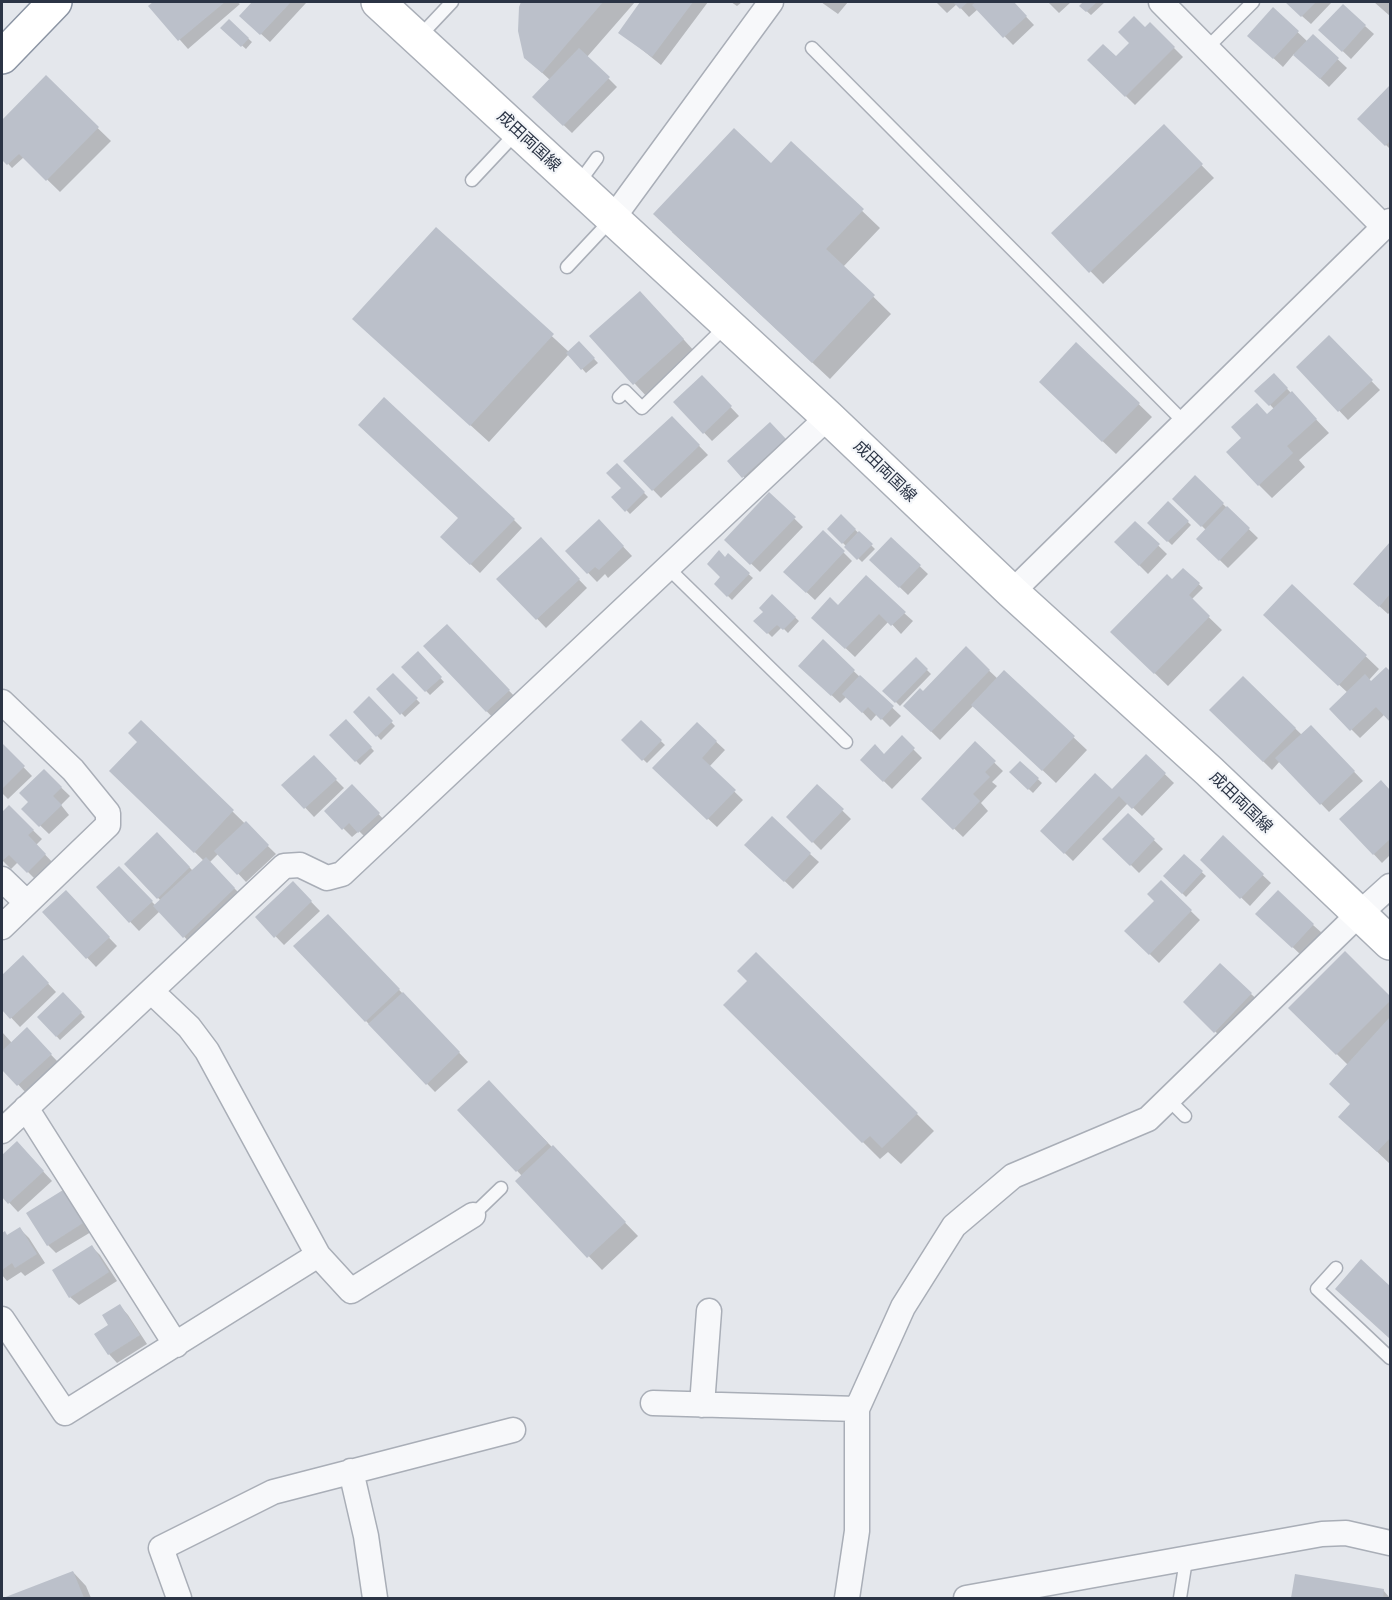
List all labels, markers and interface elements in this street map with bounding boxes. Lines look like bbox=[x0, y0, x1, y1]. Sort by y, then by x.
street label: 成田両国線 bbox=[493, 107, 565, 175]
street label: 成田両国線 bbox=[850, 436, 920, 506]
street label: 成田両国線 bbox=[1206, 767, 1276, 837]

